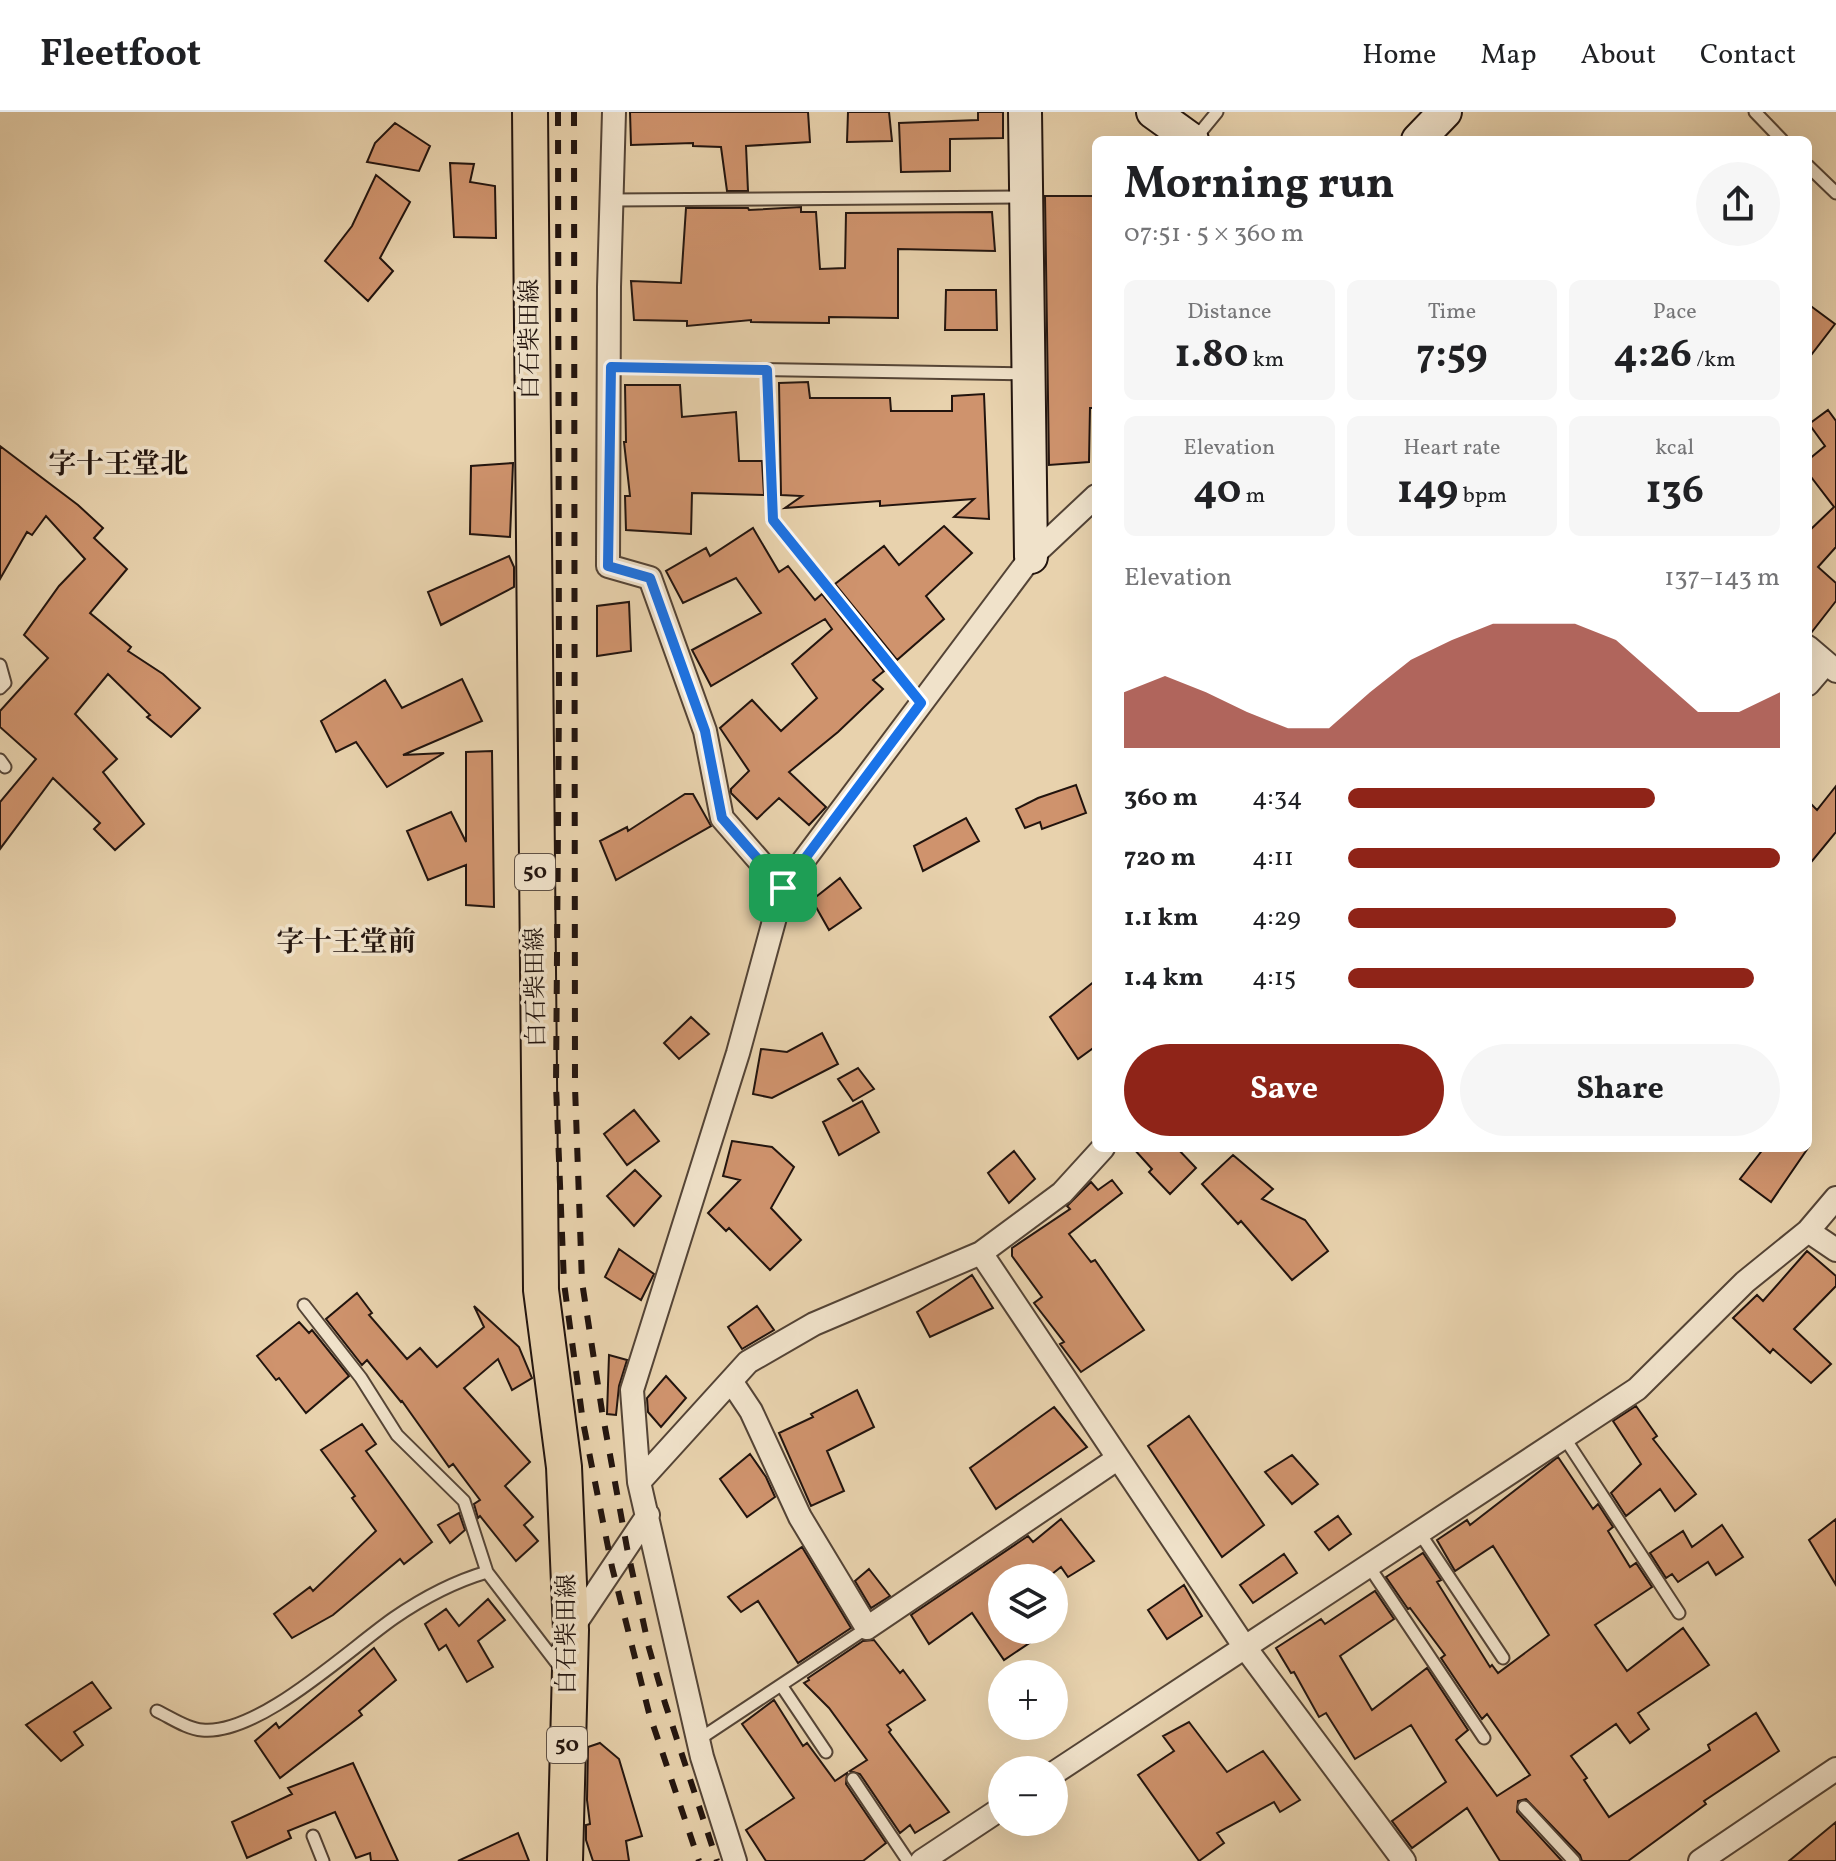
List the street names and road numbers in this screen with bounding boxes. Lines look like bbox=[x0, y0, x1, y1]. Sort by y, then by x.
street label: 白石柴田線 bbox=[514, 279, 548, 399]
road number: 50 bbox=[515, 854, 555, 890]
street label: 白石柴田線 bbox=[519, 927, 555, 1047]
street label: 白石柴田線 bbox=[551, 1574, 585, 1694]
road number: 50 bbox=[547, 1727, 587, 1763]

